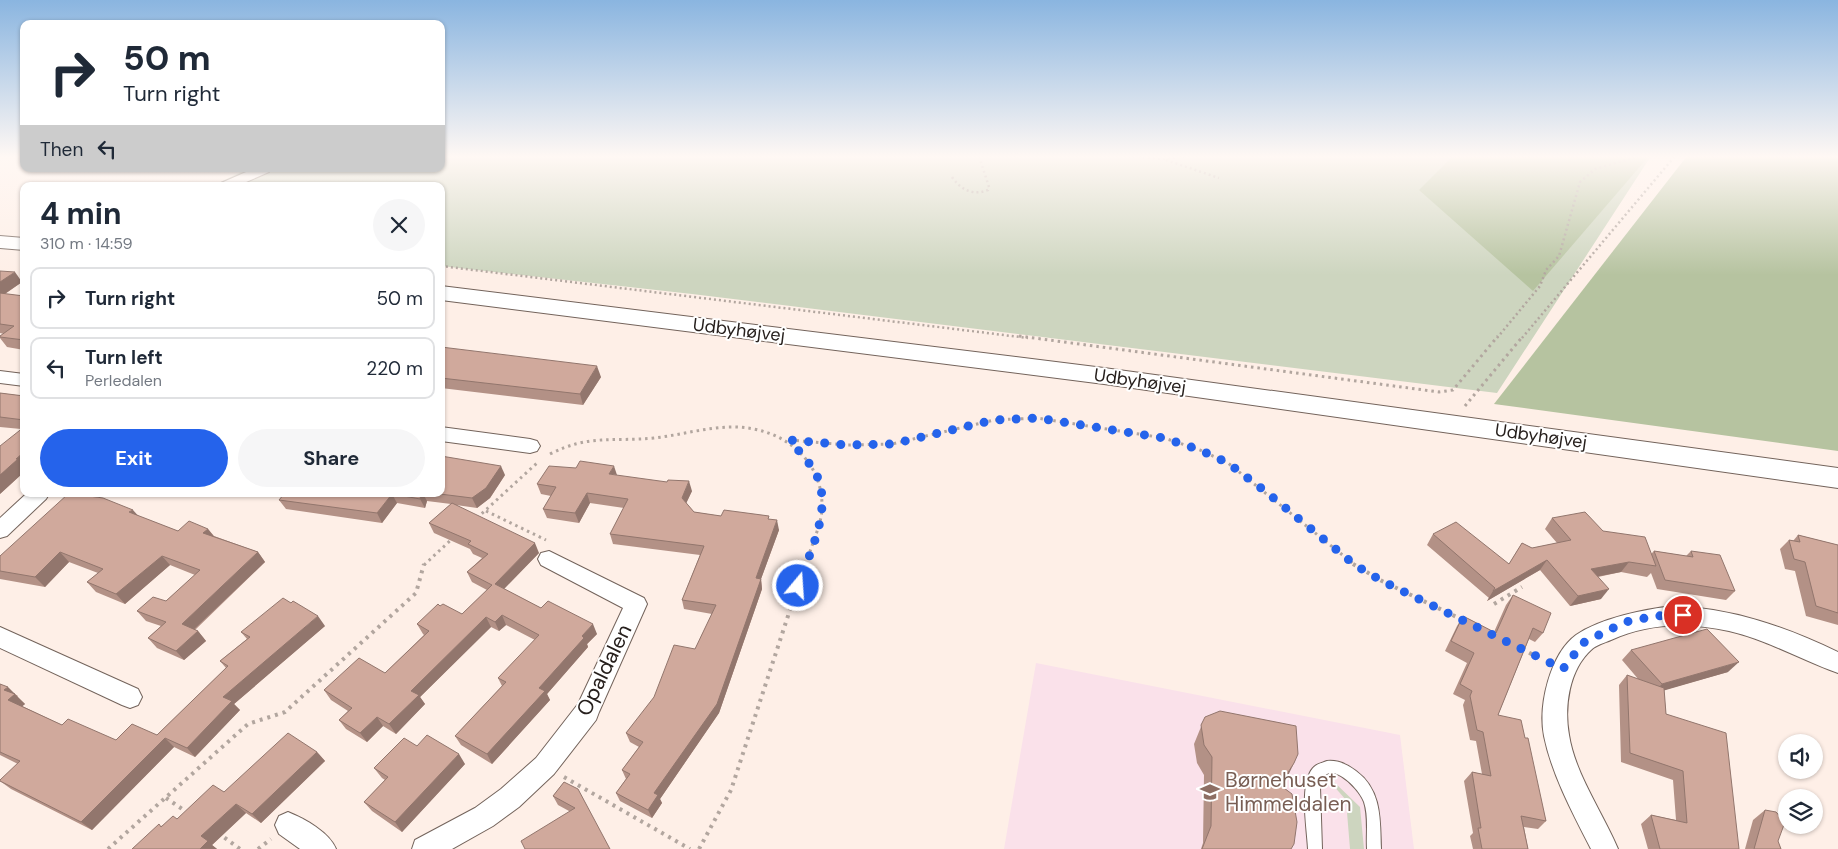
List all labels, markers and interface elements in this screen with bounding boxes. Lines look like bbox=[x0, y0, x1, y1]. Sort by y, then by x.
text: 50 m bbox=[123, 35, 211, 81]
icon: right bbox=[40, 40, 105, 105]
text: Turn right bbox=[123, 79, 220, 108]
icon: left bbox=[93, 135, 121, 163]
text: Then bbox=[40, 137, 83, 162]
text: 4 min bbox=[40, 194, 122, 233]
button: close bbox=[373, 199, 425, 251]
text: 310 m · 14:59 bbox=[40, 233, 133, 254]
icon: right bbox=[42, 284, 70, 312]
text: Turn right bbox=[85, 286, 175, 311]
text: 50 m bbox=[376, 286, 423, 311]
street label: Udbyhøjvej bbox=[692, 312, 786, 348]
text: Turn left bbox=[85, 345, 163, 370]
icon: left bbox=[42, 354, 70, 382]
text: 220 m bbox=[366, 356, 423, 381]
street label: Udbyhøjvej bbox=[1092, 363, 1188, 399]
text: Perledalen bbox=[85, 370, 162, 391]
street label: Udbyhøjvej bbox=[1493, 418, 1589, 454]
button: Exit bbox=[40, 429, 228, 487]
button: Share bbox=[238, 429, 425, 487]
position arrow bbox=[771, 559, 823, 611]
pin bbox=[1662, 594, 1704, 636]
icon: arrive bbox=[1669, 601, 1697, 629]
street label: Opaldalen bbox=[570, 619, 638, 721]
map controls bbox=[1778, 734, 1823, 834]
button: sound bbox=[1778, 734, 1823, 779]
place label: Børnehuset Himmeldalen bbox=[1225, 766, 1352, 818]
school or university icon: Børnehuset Himmeldalen bbox=[1199, 781, 1221, 803]
button: layers bbox=[1778, 789, 1823, 834]

